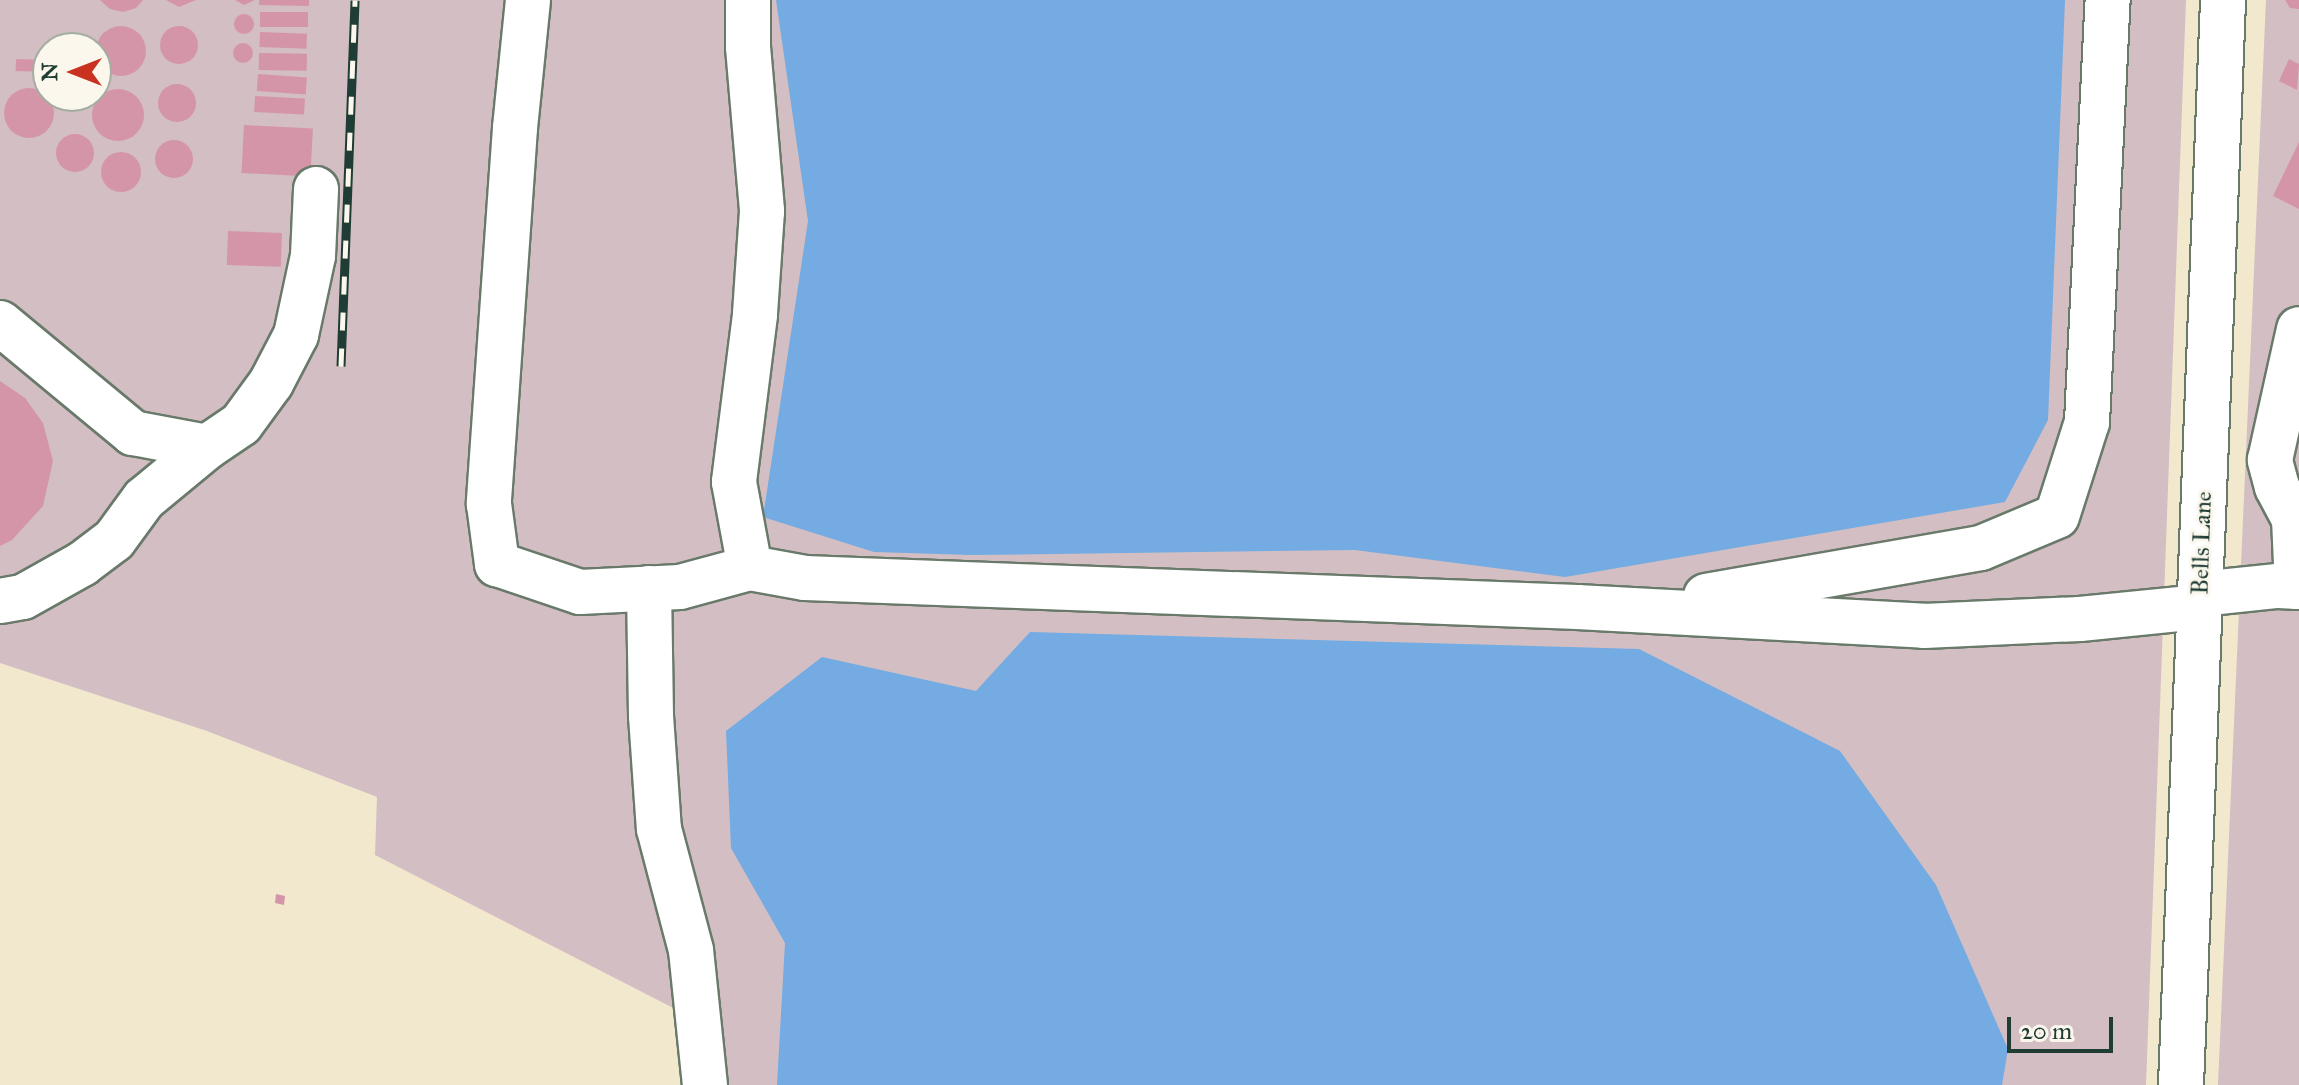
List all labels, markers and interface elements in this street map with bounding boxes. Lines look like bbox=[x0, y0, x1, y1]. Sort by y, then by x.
north arrow bbox=[32, 32, 112, 112]
text: N bbox=[36, 63, 63, 81]
street label: Bells Lane bbox=[2186, 491, 2218, 595]
scale bar bbox=[2011, 1001, 2117, 1051]
text: 20 m bbox=[2021, 1016, 2072, 1046]

